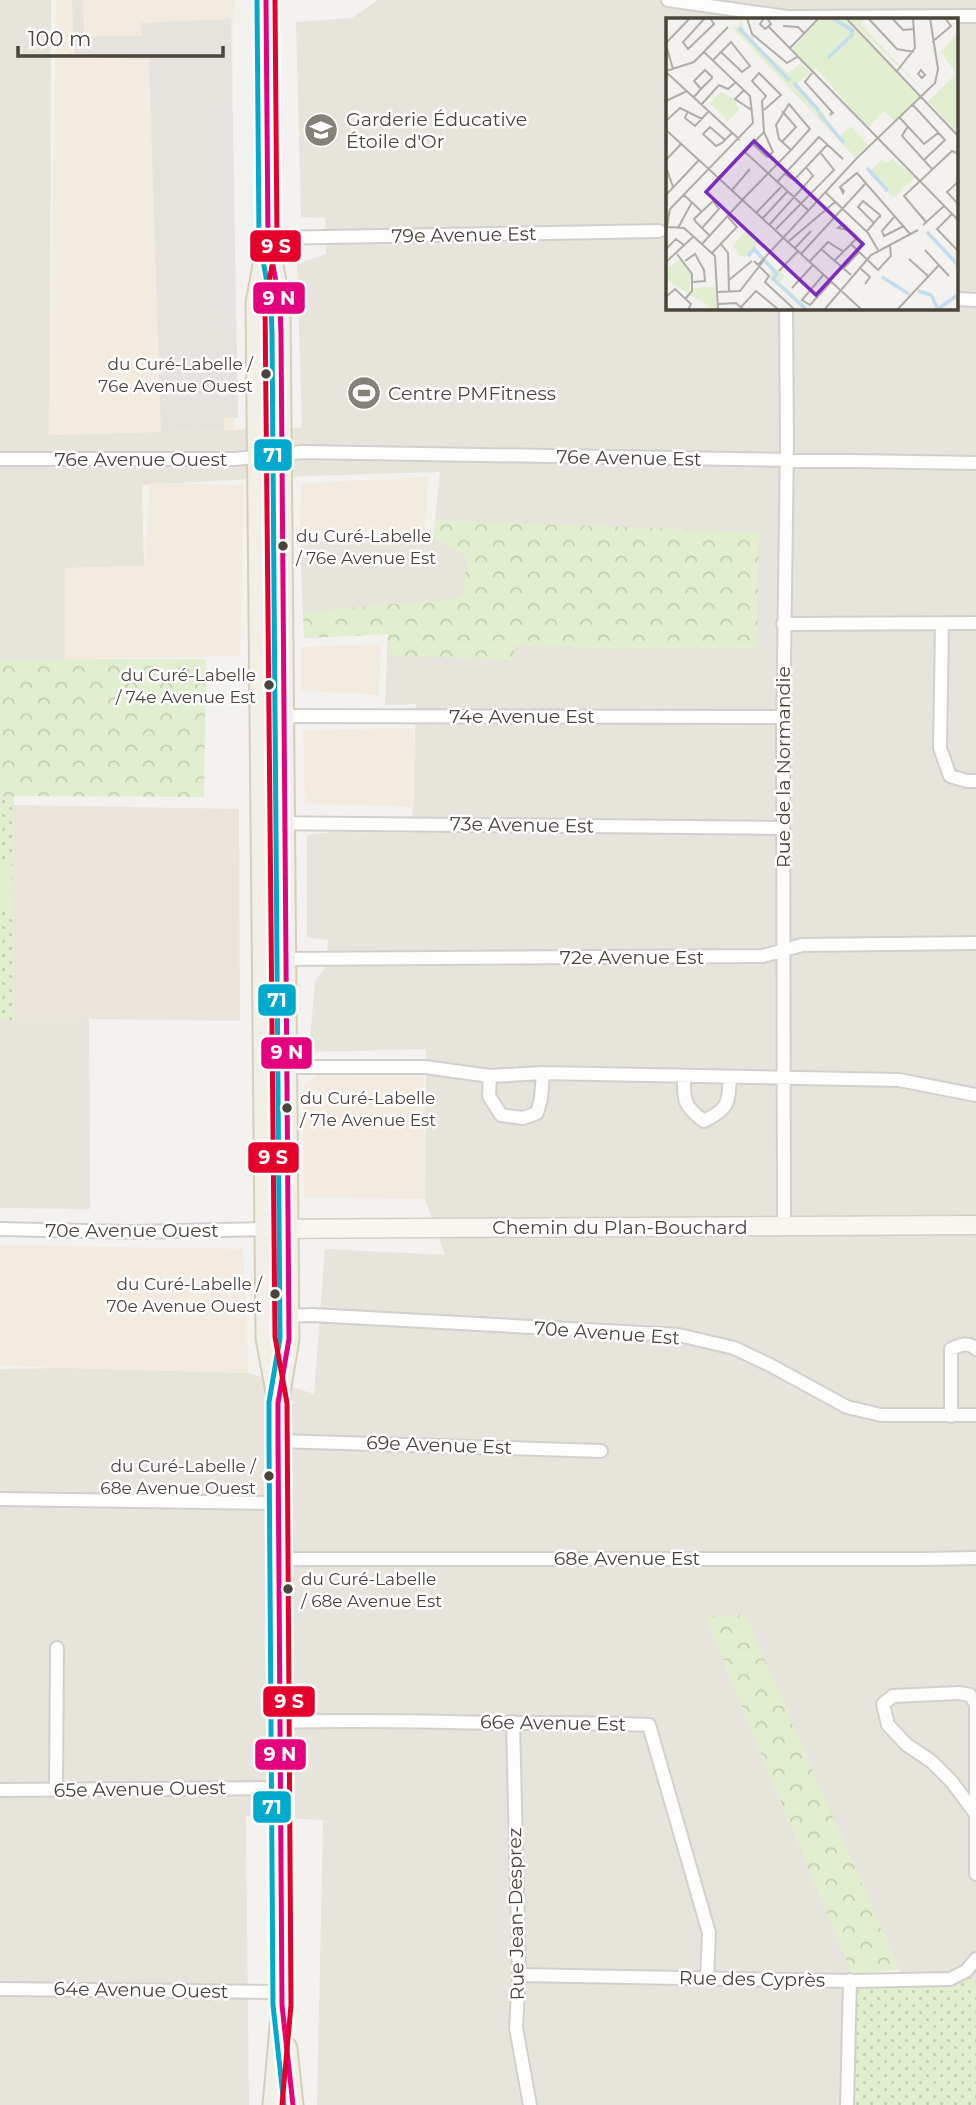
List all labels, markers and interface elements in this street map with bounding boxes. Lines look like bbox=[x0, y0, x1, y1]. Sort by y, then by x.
scale bar bbox=[18, 14, 222, 58]
inset map bbox=[666, 18, 958, 310]
text: 100 m bbox=[28, 26, 91, 51]
place label: Garderie Éducative Étoile d'Or bbox=[346, 108, 527, 153]
school or university icon: Garderie Éducative Étoile d'Or bbox=[302, 111, 340, 149]
street label: 79e Avenue Est bbox=[391, 222, 537, 248]
line badge: 9 S bbox=[249, 229, 302, 263]
text: 9 S bbox=[261, 235, 291, 258]
line badge: 9 N bbox=[252, 281, 306, 315]
text: 9 N bbox=[263, 287, 295, 310]
place label: du Curé-Labelle / 76e Avenue Ouest bbox=[98, 354, 254, 396]
marker: du Curé-Labelle / 76e Avenue Ouest bbox=[259, 367, 273, 381]
sports icon: Centre PMFitness bbox=[345, 374, 383, 412]
place label: Centre PMFitness bbox=[388, 382, 556, 405]
line badge: 71 bbox=[253, 438, 293, 472]
text: 71 bbox=[263, 444, 283, 467]
street label: 76e Avenue Est bbox=[556, 445, 702, 471]
street label: 76e Avenue Ouest bbox=[55, 448, 228, 471]
place label: du Curé-Labelle / 76e Avenue Est bbox=[295, 526, 436, 568]
marker: du Curé-Labelle / 76e Avenue Est bbox=[276, 539, 290, 553]
place label: du Curé-Labelle / 74e Avenue Est bbox=[115, 665, 256, 707]
street label: Rue de la Normandie bbox=[772, 666, 795, 868]
marker: du Curé-Labelle / 74e Avenue Est bbox=[262, 678, 276, 692]
street label: 74e Avenue Est bbox=[449, 705, 595, 728]
street label: 73e Avenue Est bbox=[450, 812, 595, 838]
street label: 72e Avenue Est bbox=[560, 946, 705, 969]
line badge: 71 bbox=[257, 983, 297, 1017]
text: 71 bbox=[267, 989, 287, 1012]
line badge: 9 N bbox=[260, 1036, 313, 1070]
text: 9 N bbox=[271, 1041, 303, 1064]
place label: du Curé-Labelle / 71e Avenue Est bbox=[299, 1088, 436, 1130]
marker: du Curé-Labelle / 71e Avenue Est bbox=[280, 1101, 294, 1115]
line badge: 9 S bbox=[247, 1141, 300, 1174]
text: 9 S bbox=[258, 1146, 288, 1169]
street label: Chemin du Plan-Bouchard bbox=[492, 1216, 748, 1239]
street label: 70e Avenue Ouest bbox=[45, 1219, 219, 1242]
place label: du Curé-Labelle / 70e Avenue Ouest bbox=[107, 1274, 263, 1316]
marker: du Curé-Labelle / 70e Avenue Ouest bbox=[268, 1287, 282, 1301]
street label: 70e Avenue Est bbox=[533, 1316, 681, 1350]
street label: 69e Avenue Est bbox=[366, 1431, 513, 1459]
place label: du Curé-Labelle / 68e Avenue Ouest bbox=[100, 1456, 257, 1498]
marker: du Curé-Labelle / 68e Avenue Ouest bbox=[262, 1469, 276, 1483]
street label: 68e Avenue Est bbox=[554, 1547, 700, 1570]
place label: du Curé-Labelle / 68e Avenue Est bbox=[300, 1569, 442, 1611]
marker: du Curé-Labelle / 68e Avenue Est bbox=[281, 1582, 295, 1596]
line badge: 9 S bbox=[262, 1685, 316, 1718]
text: 9 S bbox=[274, 1690, 304, 1713]
street label: 66e Avenue Est bbox=[480, 1710, 626, 1736]
line badge: 9 N bbox=[254, 1738, 307, 1771]
text: 9 N bbox=[264, 1743, 296, 1766]
street label: 65e Avenue Ouest bbox=[53, 1776, 227, 1802]
line badge: 71 bbox=[252, 1790, 292, 1824]
text: 71 bbox=[262, 1796, 282, 1819]
street label: Rue Jean-Desprez bbox=[503, 1827, 529, 2001]
street label: Rue des Cyprès bbox=[679, 1966, 825, 1992]
street label: 64e Avenue Ouest bbox=[53, 1977, 229, 2003]

